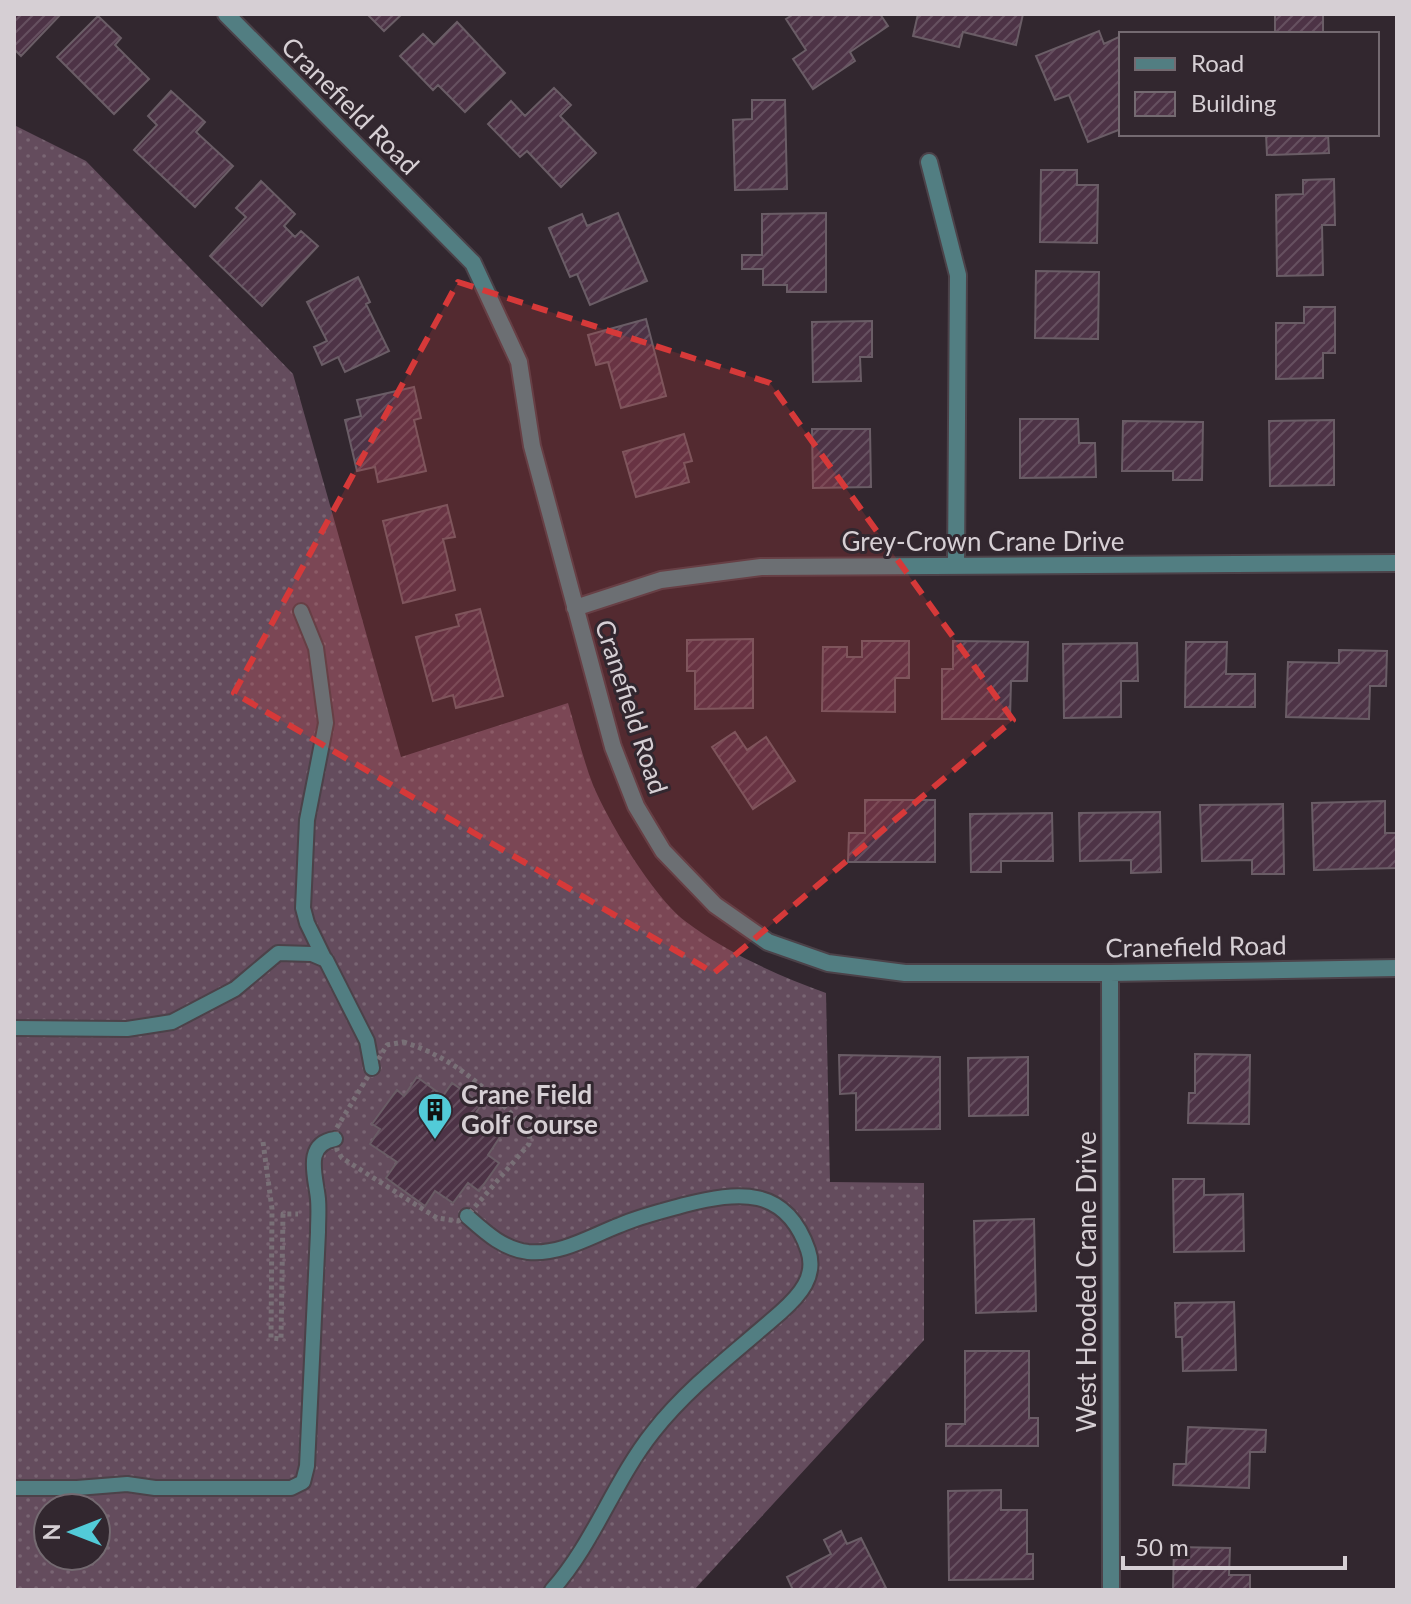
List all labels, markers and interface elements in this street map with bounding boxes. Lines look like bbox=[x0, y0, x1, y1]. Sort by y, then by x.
street label: Cranefield Road bbox=[275, 30, 426, 181]
legend bbox=[1119, 32, 1379, 136]
text: Road bbox=[1191, 48, 1244, 77]
text: Building bbox=[1191, 88, 1276, 117]
street label: Grey-Crown Crane Drive bbox=[842, 525, 1124, 557]
street label: Cranefield Road bbox=[589, 616, 675, 798]
street label: Cranefield Road bbox=[1105, 928, 1287, 964]
place label: Crane Field Golf Course bbox=[461, 1078, 598, 1140]
building icon: Crane Field Golf Course bbox=[416, 1091, 454, 1141]
street label: West Hooded Crane Drive bbox=[1070, 1131, 1102, 1433]
north arrow bbox=[32, 1492, 112, 1572]
scale bar bbox=[1123, 1520, 1345, 1570]
text: N bbox=[38, 1524, 65, 1540]
text: 50 m bbox=[1135, 1532, 1189, 1561]

